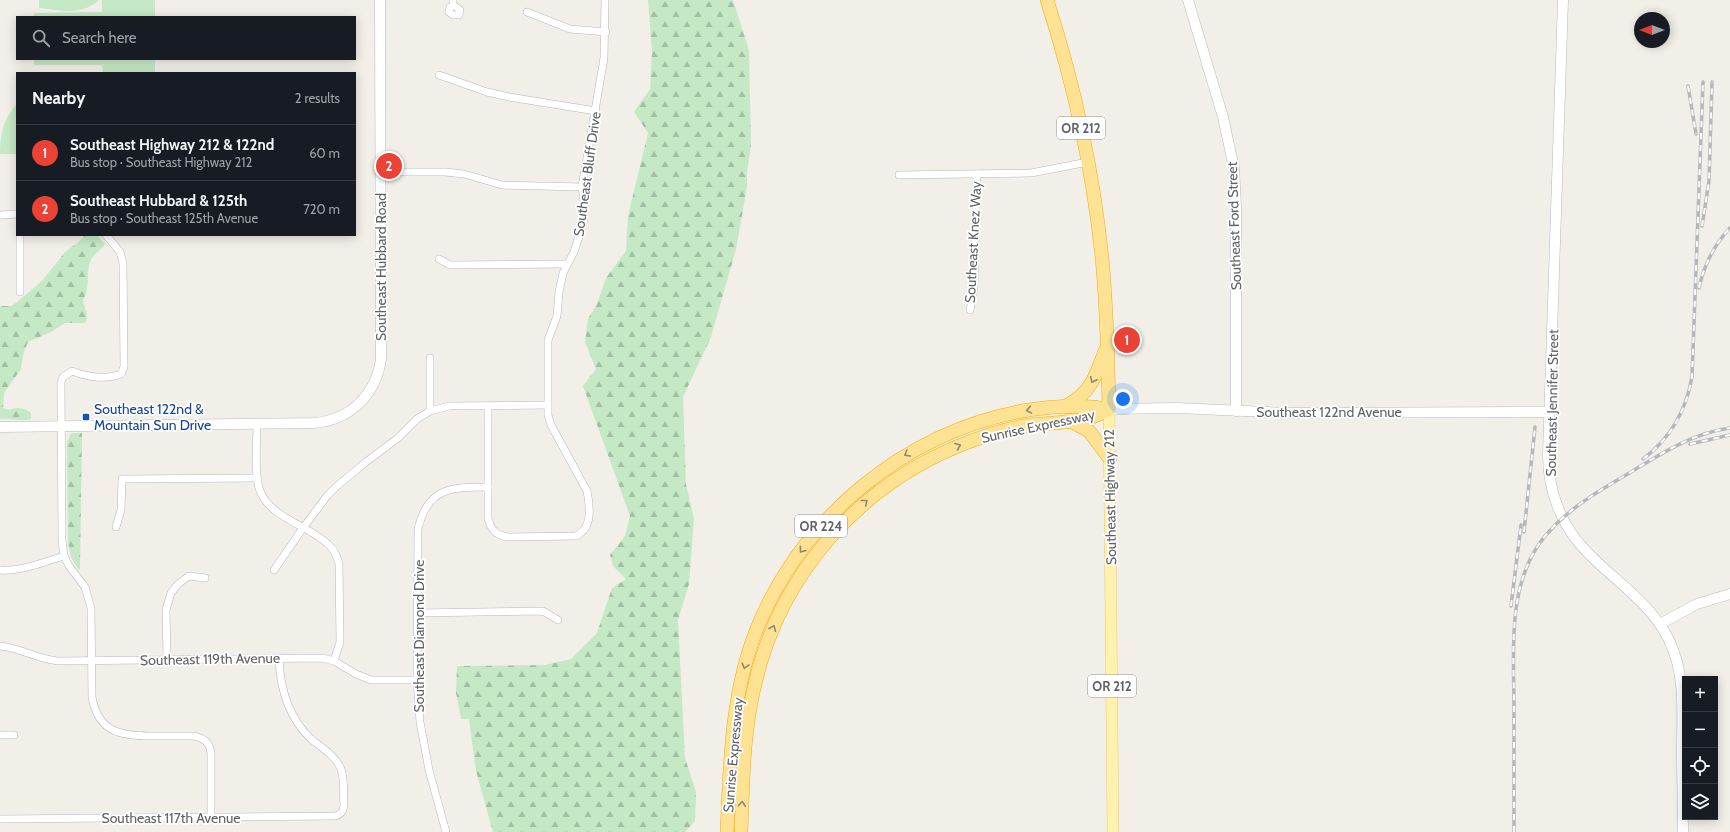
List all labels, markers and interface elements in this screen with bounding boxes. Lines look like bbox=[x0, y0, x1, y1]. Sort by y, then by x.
north arrow bbox=[1634, 12, 1670, 48]
search box bbox=[16, 16, 356, 60]
icon: search bbox=[30, 27, 52, 49]
text: Search here bbox=[62, 29, 137, 47]
text: Nearby bbox=[32, 88, 85, 108]
text: 2 results bbox=[295, 90, 340, 106]
street label: Southeast Bluff Drive bbox=[569, 110, 605, 238]
road number: OR 212 bbox=[1057, 117, 1105, 139]
text: Southeast Highway 212 & 122nd bbox=[70, 136, 274, 154]
text: 1 bbox=[43, 145, 47, 161]
text: 60 m bbox=[309, 145, 340, 161]
pin: 2 bbox=[376, 151, 402, 181]
text: Bus stop · Southeast Highway 212 bbox=[70, 154, 252, 170]
street label: Southeast Ford Street bbox=[1223, 161, 1245, 291]
street label: Southeast Knez Way bbox=[961, 181, 985, 303]
text: Southeast Hubbard & 125th bbox=[70, 192, 247, 210]
street label: Southeast Hubbard Road bbox=[372, 193, 390, 341]
text: 2 bbox=[42, 201, 48, 217]
text: 720 m bbox=[303, 201, 340, 217]
text: Bus stop · Southeast 125th Avenue bbox=[70, 210, 258, 226]
pin: 1 bbox=[1114, 325, 1140, 355]
street label: Southeast Jennifer Street bbox=[1542, 329, 1562, 477]
one-way arrow bbox=[1090, 375, 1098, 383]
your location bbox=[1113, 389, 1133, 409]
place label: Southeast 122nd & Mountain Sun Drive bbox=[94, 400, 211, 434]
street label: Southeast 122nd Avenue bbox=[1256, 403, 1402, 421]
street label: Sunrise Expressway bbox=[980, 405, 1096, 447]
one-way arrow bbox=[1026, 405, 1032, 414]
marker: Southeast 122nd & Mountain Sun Drive bbox=[81, 412, 91, 422]
street label: Southeast Highway 212 bbox=[1100, 429, 1120, 565]
one-way arrow bbox=[953, 443, 961, 451]
one-way arrow bbox=[904, 449, 911, 457]
one-way arrow bbox=[861, 500, 868, 507]
road number: OR 224 bbox=[795, 515, 847, 537]
one-way arrow bbox=[799, 546, 806, 553]
street label: Southeast Diamond Drive bbox=[410, 560, 428, 712]
one-way arrow bbox=[768, 625, 776, 632]
street label: Southeast 119th Avenue bbox=[140, 649, 280, 669]
one-way arrow bbox=[741, 663, 750, 670]
road number: OR 212 bbox=[1088, 675, 1136, 697]
map controls bbox=[1682, 676, 1718, 820]
button: + bbox=[1682, 676, 1718, 712]
street label: Sunrise Expressway bbox=[719, 697, 747, 813]
button: − bbox=[1682, 712, 1718, 748]
button: locate bbox=[1682, 748, 1718, 784]
button: layers bbox=[1682, 784, 1718, 820]
one-way arrow bbox=[738, 801, 746, 807]
street label: Southeast 117th Avenue bbox=[101, 809, 241, 827]

